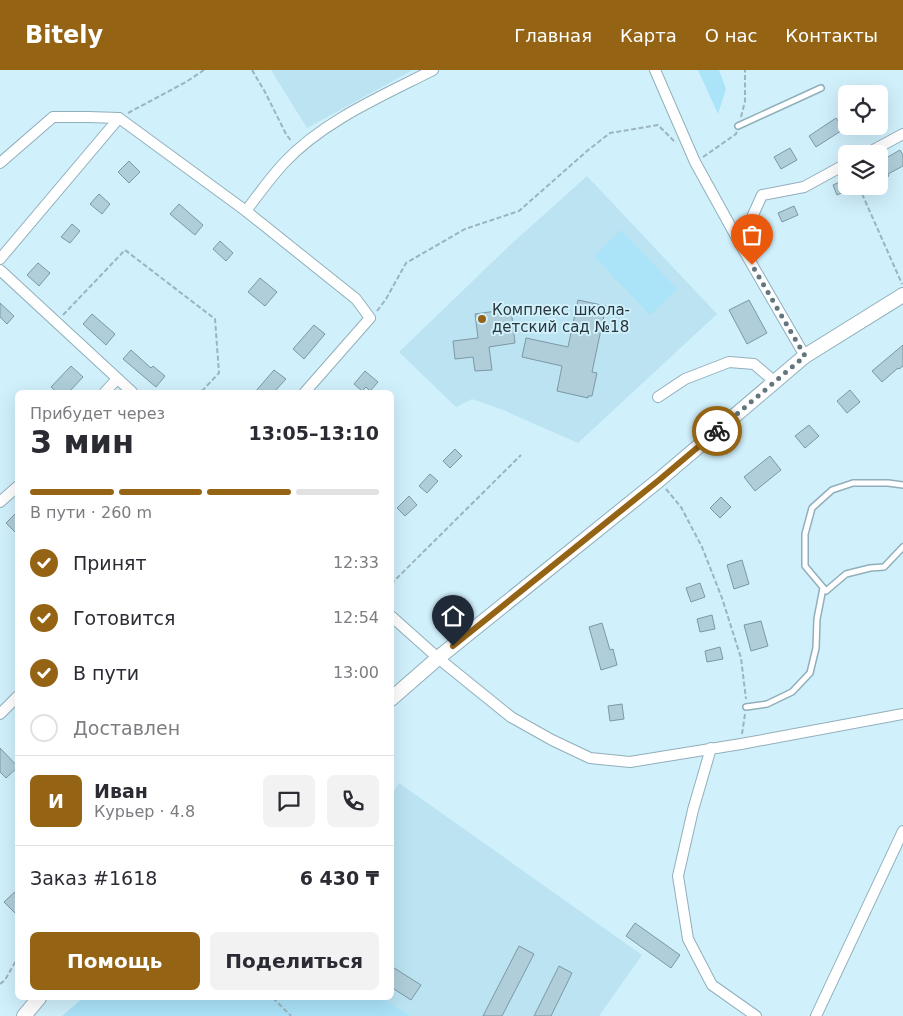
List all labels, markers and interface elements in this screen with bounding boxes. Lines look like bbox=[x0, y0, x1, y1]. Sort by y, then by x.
text: Bitely bbox=[25, 21, 103, 49]
text: Главная bbox=[514, 25, 592, 46]
text: Карта bbox=[620, 25, 677, 46]
text: О нас bbox=[705, 25, 757, 46]
text: Контакты bbox=[785, 25, 878, 46]
map controls bbox=[838, 85, 888, 195]
button: locate bbox=[838, 85, 888, 135]
button: layers bbox=[838, 145, 888, 195]
pin bbox=[731, 214, 773, 265]
icon: bag bbox=[738, 221, 766, 249]
place label: Комплекс школа- детский сад №18 bbox=[492, 301, 630, 336]
marker: Комплекс школа- детский сад №18 bbox=[476, 313, 488, 325]
text: Прибудет через bbox=[30, 404, 165, 423]
courier bbox=[692, 406, 742, 456]
icon: bike bbox=[703, 417, 731, 445]
text: 13:05–13:10 bbox=[249, 422, 379, 444]
text: 3 мин bbox=[30, 423, 134, 461]
text: В пути · 260 m bbox=[30, 503, 152, 522]
icon: check bbox=[30, 549, 58, 577]
text: Принят bbox=[73, 552, 147, 574]
text: 12:33 bbox=[333, 553, 379, 572]
pin bbox=[432, 595, 474, 646]
icon: home bbox=[439, 602, 467, 630]
icon: check bbox=[30, 604, 58, 632]
text: Готовится bbox=[73, 607, 175, 629]
text: 12:54 bbox=[333, 608, 379, 627]
icon: check bbox=[30, 659, 58, 687]
text: В пути bbox=[73, 662, 139, 684]
text: 13:00 bbox=[333, 663, 379, 682]
text: Доставлен bbox=[73, 717, 180, 739]
button: chat bbox=[263, 775, 315, 827]
button: phone bbox=[327, 775, 379, 827]
text: Иван bbox=[94, 780, 148, 802]
text: И bbox=[48, 790, 64, 812]
text: Курьер · 4.8 bbox=[94, 802, 195, 821]
text: Заказ #1618 bbox=[30, 867, 157, 889]
text: 6 430 ₸ bbox=[300, 867, 379, 889]
button: Помощь bbox=[30, 932, 200, 990]
button: Поделиться bbox=[210, 932, 379, 990]

